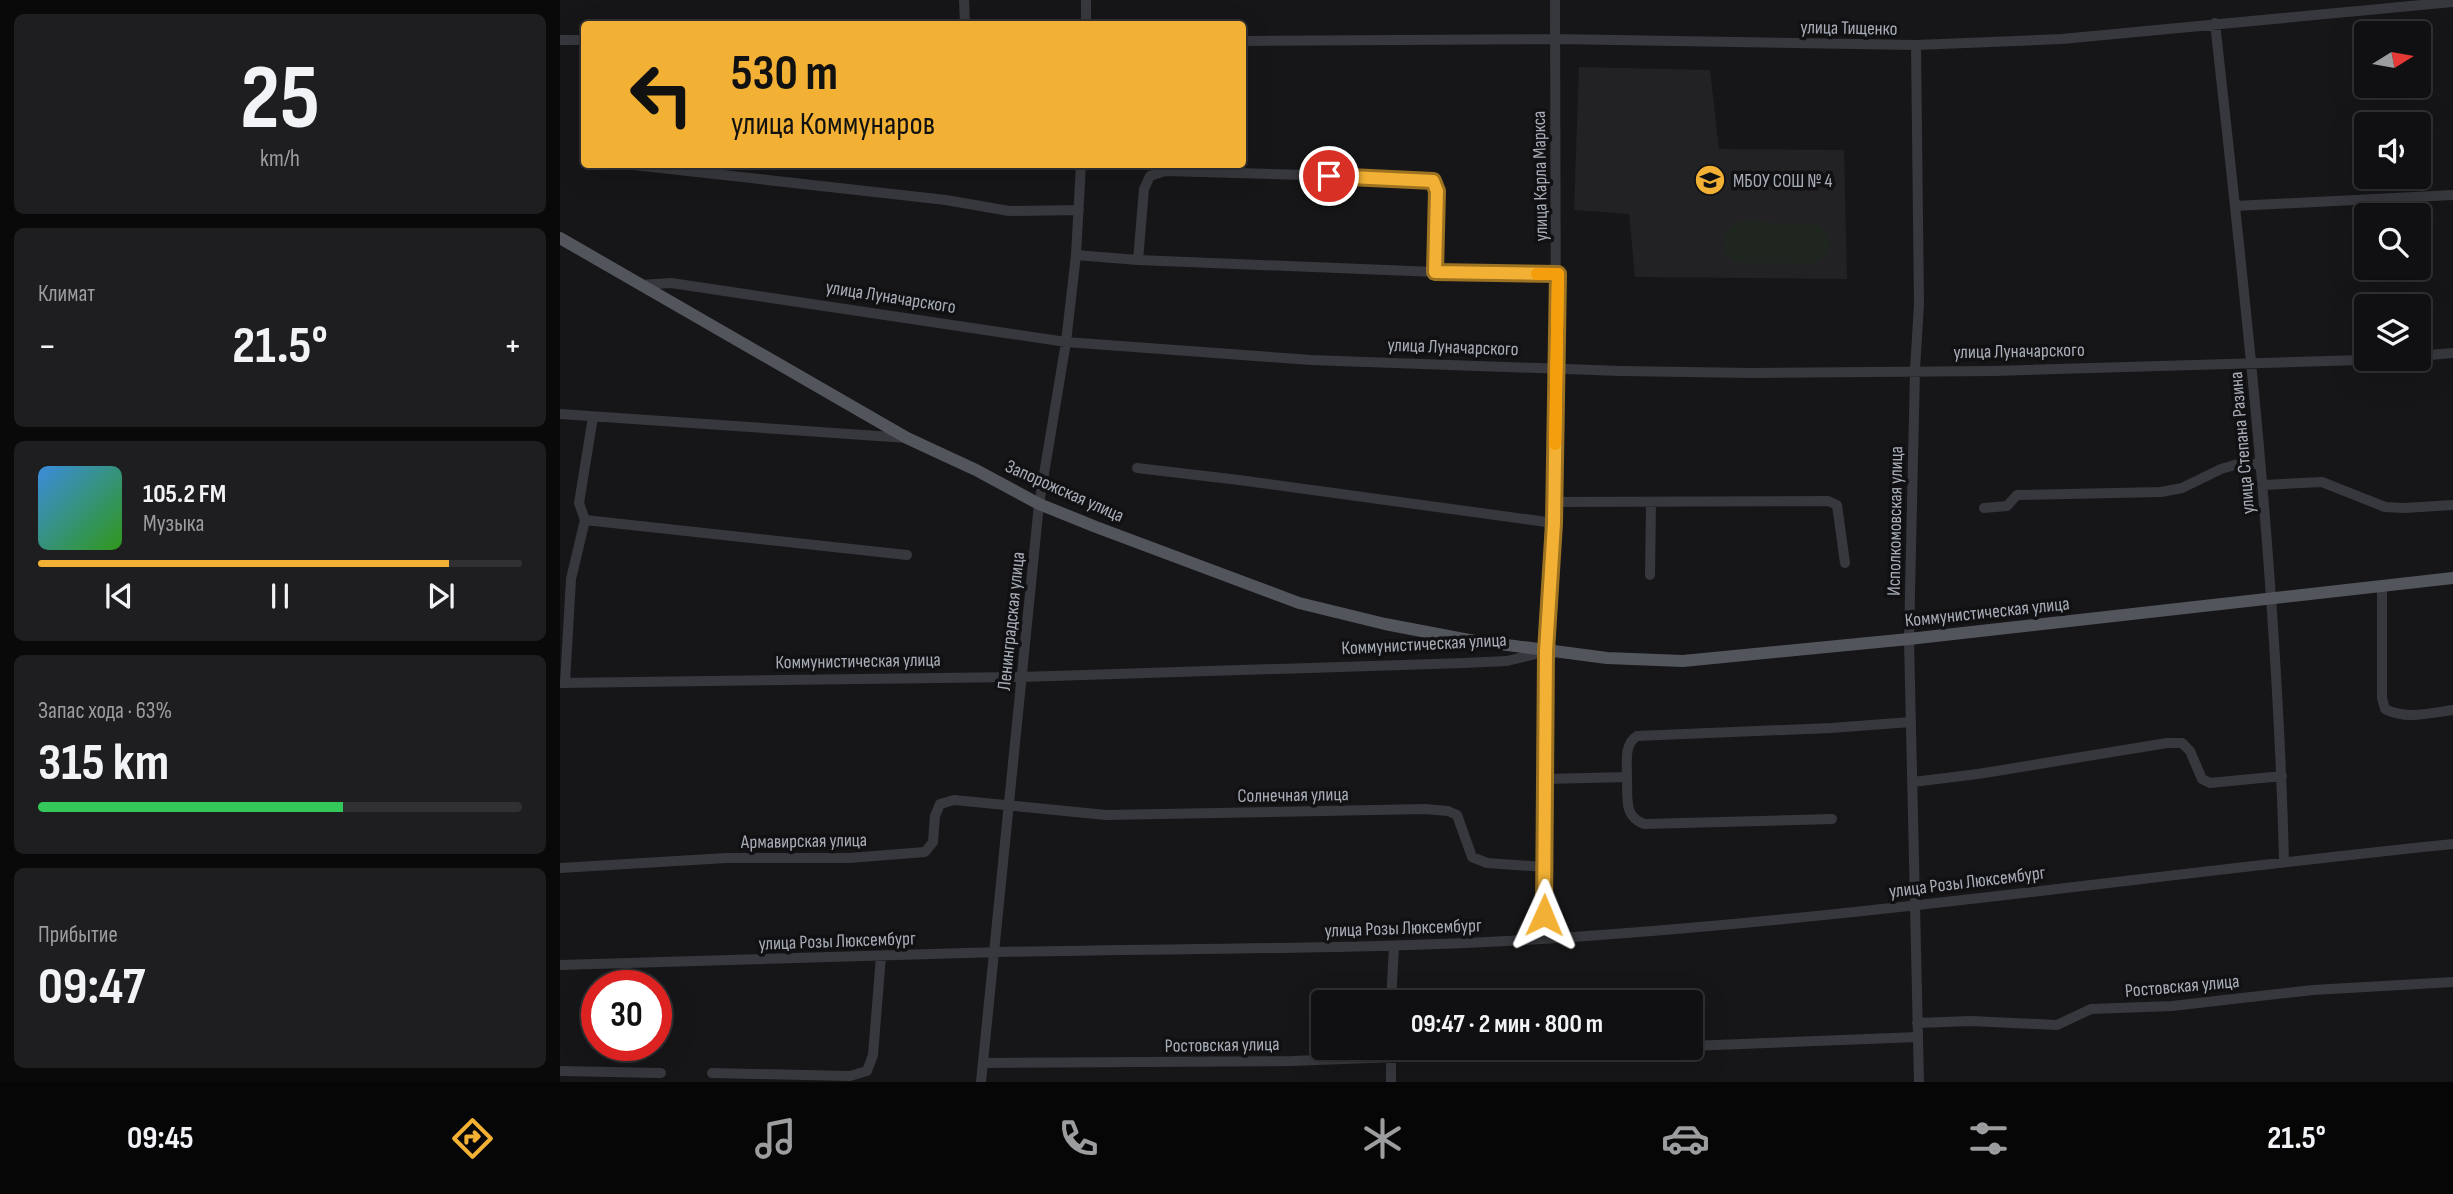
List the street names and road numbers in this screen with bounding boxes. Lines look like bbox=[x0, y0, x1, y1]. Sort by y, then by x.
street label: улица Тищенко bbox=[1800, 16, 1898, 41]
street label: улица Карла Маркса bbox=[1528, 111, 1553, 241]
street label: улица Луначарского bbox=[824, 276, 957, 319]
street label: улица Луначарского bbox=[1387, 334, 1519, 361]
street label: улица Луначарского bbox=[1953, 339, 2085, 364]
street label: улица Степана Разина bbox=[2225, 371, 2260, 515]
street label: Исполкомовская улица bbox=[1883, 446, 1908, 596]
street label: Запорожская улица bbox=[1002, 455, 1127, 528]
street label: Ленинградская улица bbox=[993, 551, 1030, 692]
street label: Коммунистическая улица bbox=[1904, 592, 2071, 633]
street label: Коммунистическая улица bbox=[1341, 629, 1507, 660]
street label: Коммунистическая улица bbox=[775, 649, 941, 674]
street label: Солнечная улица bbox=[1237, 783, 1349, 808]
street label: Армавирская улица bbox=[740, 829, 867, 854]
street label: улица Розы Люксембург bbox=[1888, 861, 2047, 903]
street label: улица Розы Люксембург bbox=[1324, 914, 1482, 943]
street label: улица Розы Люксембург bbox=[758, 927, 916, 956]
street label: Ростовская улица bbox=[2124, 970, 2240, 1003]
street label: Ростовская улица bbox=[1164, 1033, 1280, 1058]

